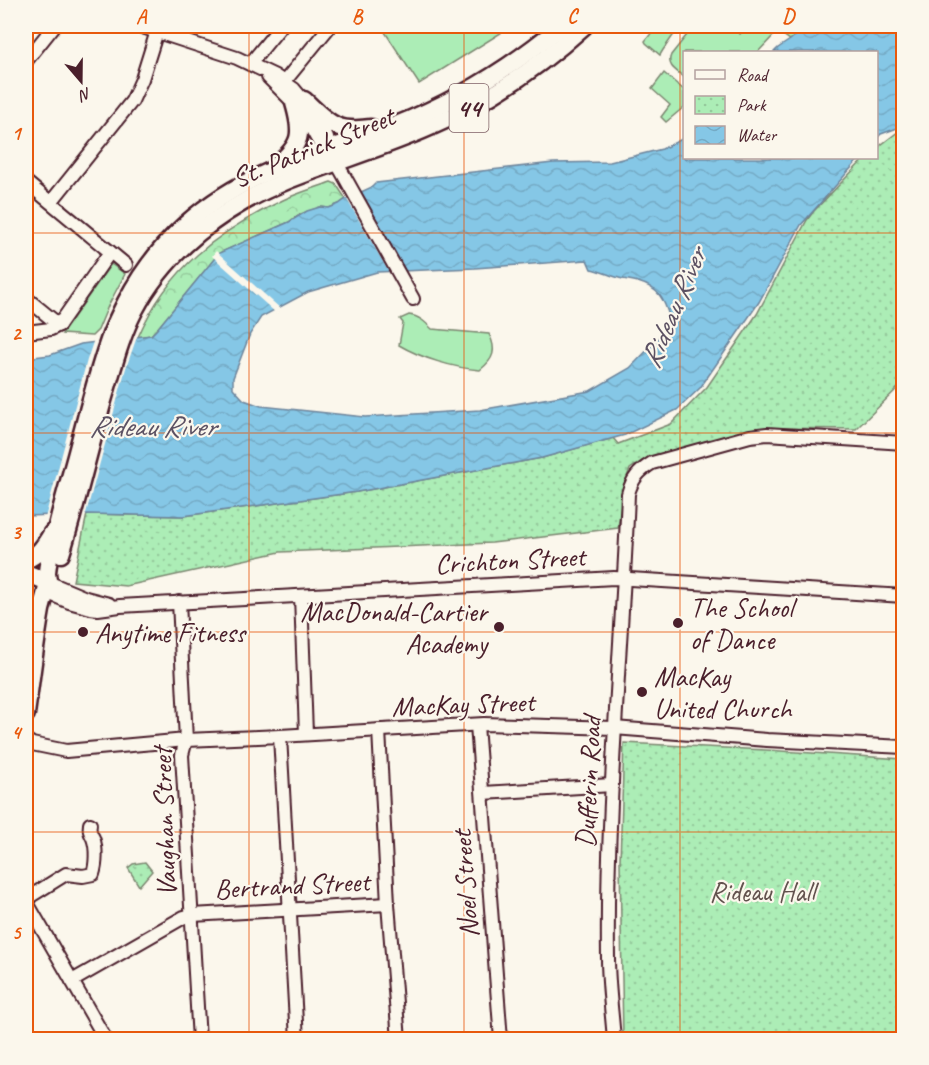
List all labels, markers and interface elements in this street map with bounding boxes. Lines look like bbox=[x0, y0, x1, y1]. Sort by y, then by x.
text: A bbox=[136, 4, 148, 29]
text: B bbox=[352, 4, 364, 29]
text: C bbox=[567, 4, 579, 29]
text: D bbox=[782, 4, 796, 29]
north arrow bbox=[51, 51, 111, 111]
legend bbox=[683, 51, 878, 159]
text: Road bbox=[737, 64, 770, 86]
text: N bbox=[75, 83, 94, 106]
road number: 44 bbox=[450, 84, 488, 132]
text: Park bbox=[737, 94, 767, 116]
street label: St. Patrick Street bbox=[227, 97, 402, 196]
text: 1 bbox=[12, 121, 23, 146]
text: Water bbox=[737, 124, 778, 146]
water label: Rideau River bbox=[631, 239, 717, 373]
text: 2 bbox=[12, 321, 23, 346]
water label: Rideau River bbox=[89, 407, 219, 445]
text: 3 bbox=[12, 520, 23, 545]
street label: Crichton Street bbox=[434, 538, 589, 581]
place label: The School of Dance bbox=[690, 590, 798, 657]
place label: MacDonald-Cartier Academy bbox=[300, 594, 489, 661]
place label: Anytime Fitness bbox=[95, 615, 247, 650]
marker: The School of Dance bbox=[671, 616, 685, 630]
marker: MacDonald-Cartier Academy bbox=[492, 620, 506, 634]
marker: Anytime Fitness bbox=[76, 625, 90, 639]
place label: MacKay United Church bbox=[654, 659, 794, 726]
street label: MacKay Street bbox=[391, 684, 538, 724]
marker: MacKay United Church bbox=[635, 685, 649, 699]
street label: Dufferin Road bbox=[567, 712, 609, 848]
text: 4 bbox=[12, 720, 24, 745]
street label: Vaughan Street bbox=[144, 743, 184, 897]
street label: Noel Street bbox=[444, 826, 486, 939]
street label: Bertrand Street bbox=[214, 863, 373, 907]
park label: Rideau Hall bbox=[709, 874, 820, 909]
text: 5 bbox=[12, 920, 23, 945]

